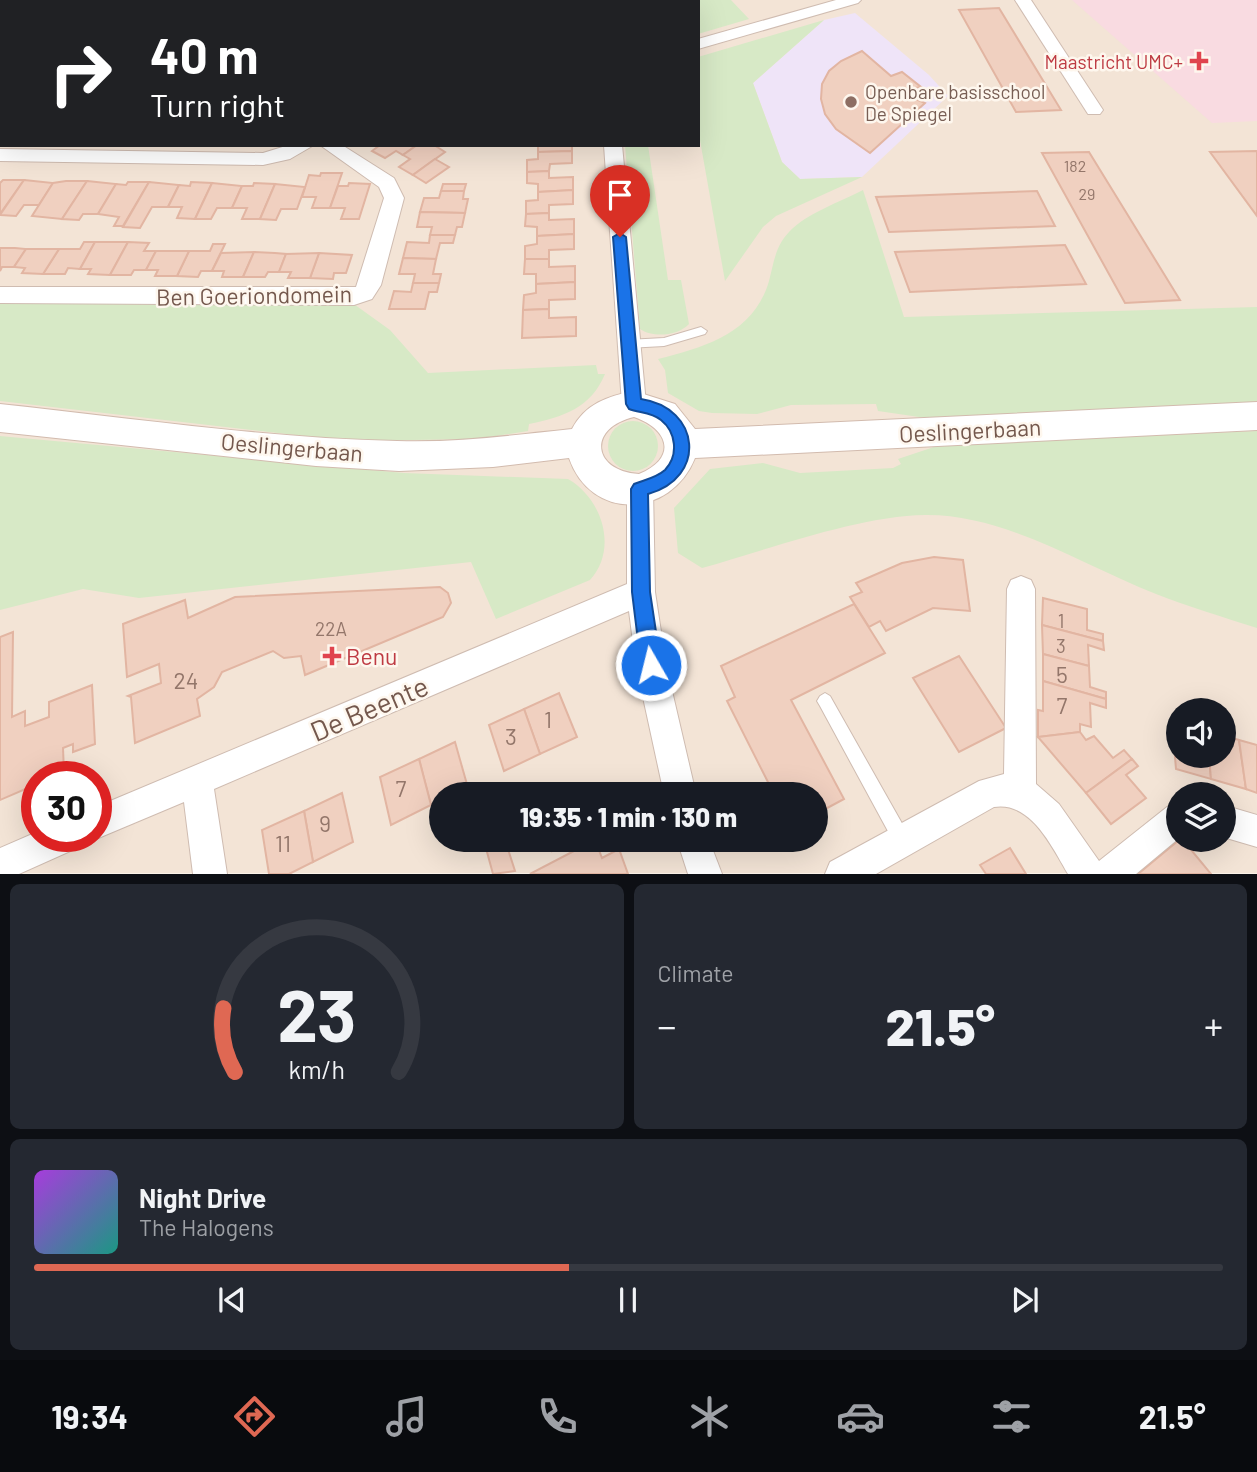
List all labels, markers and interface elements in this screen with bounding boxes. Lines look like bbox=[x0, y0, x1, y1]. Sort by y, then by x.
text: 40 m bbox=[150, 25, 258, 84]
icon: right bbox=[35, 28, 126, 119]
place label: Maastricht UMC+ bbox=[1044, 50, 1183, 73]
marker: Maastricht UMC+ bbox=[1189, 51, 1209, 71]
place label: Openbare basisschool De Spiegel bbox=[865, 80, 1045, 125]
text: Turn right bbox=[150, 85, 285, 123]
marker: Openbare basisschool De Spiegel bbox=[843, 94, 859, 110]
house number: 182 bbox=[1064, 156, 1086, 175]
pin bbox=[590, 165, 650, 237]
icon: arrive bbox=[601, 176, 639, 214]
house number: 29 bbox=[1079, 184, 1095, 203]
street label: Ben Goeriondomein bbox=[156, 279, 352, 311]
street label: Oeslingerbaan bbox=[898, 412, 1042, 448]
street label: Oeslingerbaan bbox=[220, 427, 364, 467]
house number: 1 bbox=[1058, 609, 1064, 632]
house number: 22A bbox=[315, 617, 347, 640]
position arrow bbox=[614, 628, 688, 702]
house number: 3 bbox=[1056, 634, 1066, 657]
place label: Benu bbox=[346, 642, 397, 670]
marker: Benu bbox=[324, 648, 340, 664]
house number: 5 bbox=[1056, 660, 1068, 688]
house number: 24 bbox=[173, 666, 199, 694]
street label: De Beente bbox=[305, 668, 433, 748]
house number: 7 bbox=[1057, 691, 1068, 719]
map controls bbox=[1166, 698, 1236, 852]
button: sound bbox=[1166, 698, 1236, 768]
house number: 1 bbox=[544, 705, 552, 733]
house number: 3 bbox=[505, 722, 517, 750]
speed limit sign: 30 bbox=[21, 761, 112, 852]
house number: 7 bbox=[396, 774, 407, 802]
button: layers bbox=[1166, 782, 1236, 852]
text: 19:35 · 1 min · 130 m bbox=[520, 801, 737, 832]
house number: 9 bbox=[319, 809, 331, 837]
house number: 11 bbox=[275, 829, 291, 857]
text: Climate bbox=[658, 959, 734, 987]
text: 23 bbox=[277, 970, 356, 1058]
text: 21.5° bbox=[885, 994, 995, 1056]
text: − bbox=[658, 1002, 677, 1048]
text: + bbox=[1204, 1002, 1223, 1048]
text: km/h bbox=[288, 1054, 345, 1084]
text: Night Drive bbox=[139, 1182, 266, 1213]
text: The Halogens bbox=[139, 1213, 274, 1241]
icon: previous bbox=[213, 1281, 251, 1319]
icon: pause bbox=[609, 1281, 647, 1319]
icon: next bbox=[1006, 1281, 1044, 1319]
icon: directions bbox=[230, 1392, 279, 1441]
icon: music bbox=[382, 1392, 431, 1441]
icon: phone bbox=[533, 1392, 582, 1441]
icon: climate bbox=[685, 1392, 734, 1441]
icon: car bbox=[836, 1392, 885, 1441]
icon: filters bbox=[987, 1392, 1036, 1441]
text: 19:34 bbox=[51, 1397, 128, 1435]
text: 21.5° bbox=[1139, 1397, 1206, 1435]

